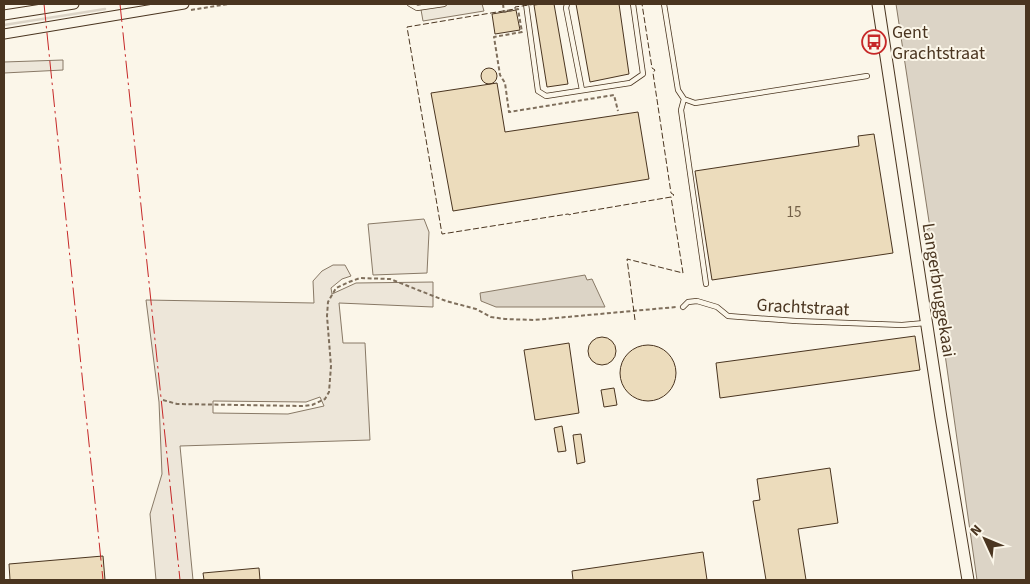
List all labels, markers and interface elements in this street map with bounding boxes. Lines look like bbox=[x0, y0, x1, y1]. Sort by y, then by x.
place label: Gent Grachtstraat bbox=[892, 20, 985, 66]
bus stop icon: Gent Grachtstraat bbox=[861, 29, 887, 55]
house number: 15 bbox=[787, 202, 801, 223]
street label: Langerbruggekaai bbox=[916, 221, 961, 359]
street label: Grachtstraat bbox=[756, 293, 850, 322]
north arrow bbox=[960, 514, 1010, 564]
text: N bbox=[966, 520, 987, 541]

